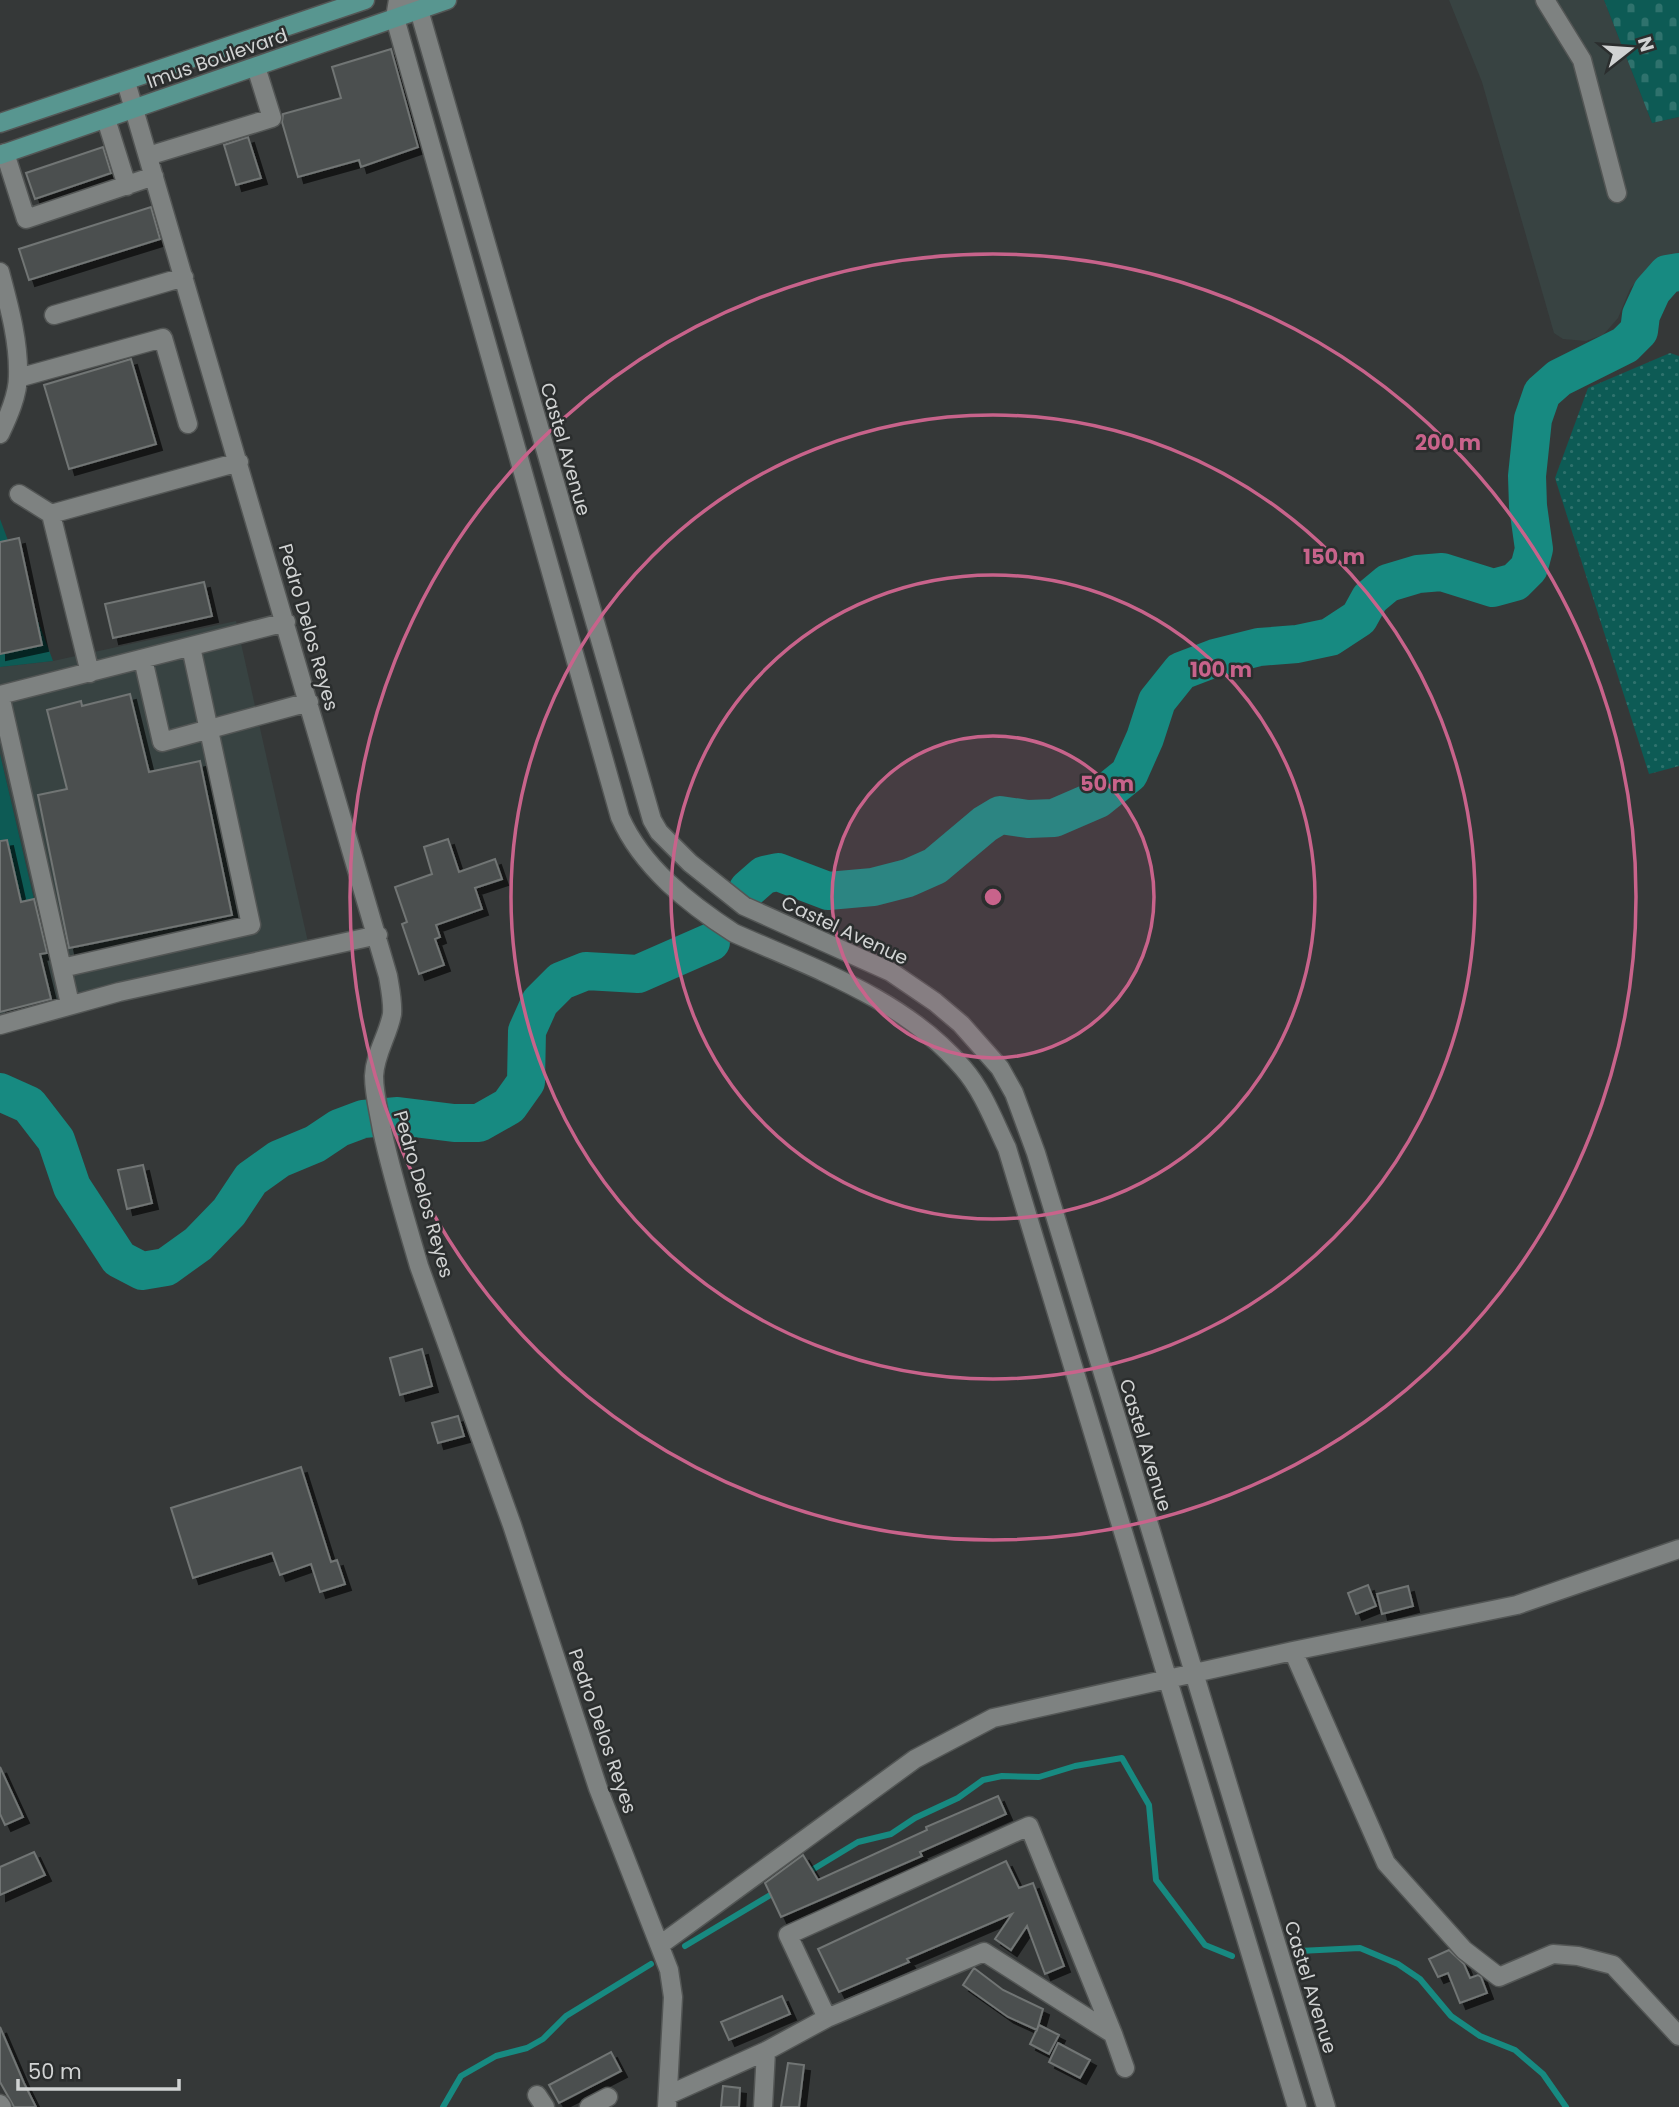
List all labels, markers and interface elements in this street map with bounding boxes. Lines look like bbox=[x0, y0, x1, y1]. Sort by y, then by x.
north arrow bbox=[1595, 14, 1665, 84]
street label: Imus Boulevard bbox=[143, 22, 291, 95]
text: N bbox=[1631, 33, 1661, 55]
street label: Castel Avenue bbox=[534, 379, 597, 519]
text: 200 m bbox=[1415, 428, 1481, 457]
street label: Pedro Delos Reyes bbox=[272, 540, 345, 714]
text: 150 m bbox=[1303, 542, 1365, 571]
text: 100 m bbox=[1190, 655, 1252, 684]
text: 50 m bbox=[1080, 769, 1134, 798]
centre of rings bbox=[981, 885, 1005, 909]
street label: Castel Avenue bbox=[777, 889, 913, 972]
street label: Pedro Delos Reyes bbox=[387, 1107, 460, 1281]
street label: Castel Avenue bbox=[1113, 1376, 1178, 1515]
street label: Pedro Delos Reyes bbox=[562, 1645, 643, 1817]
street label: Castel Avenue bbox=[1278, 1918, 1343, 2057]
scale bar bbox=[18, 2048, 178, 2092]
text: 50 m bbox=[28, 2057, 82, 2086]

